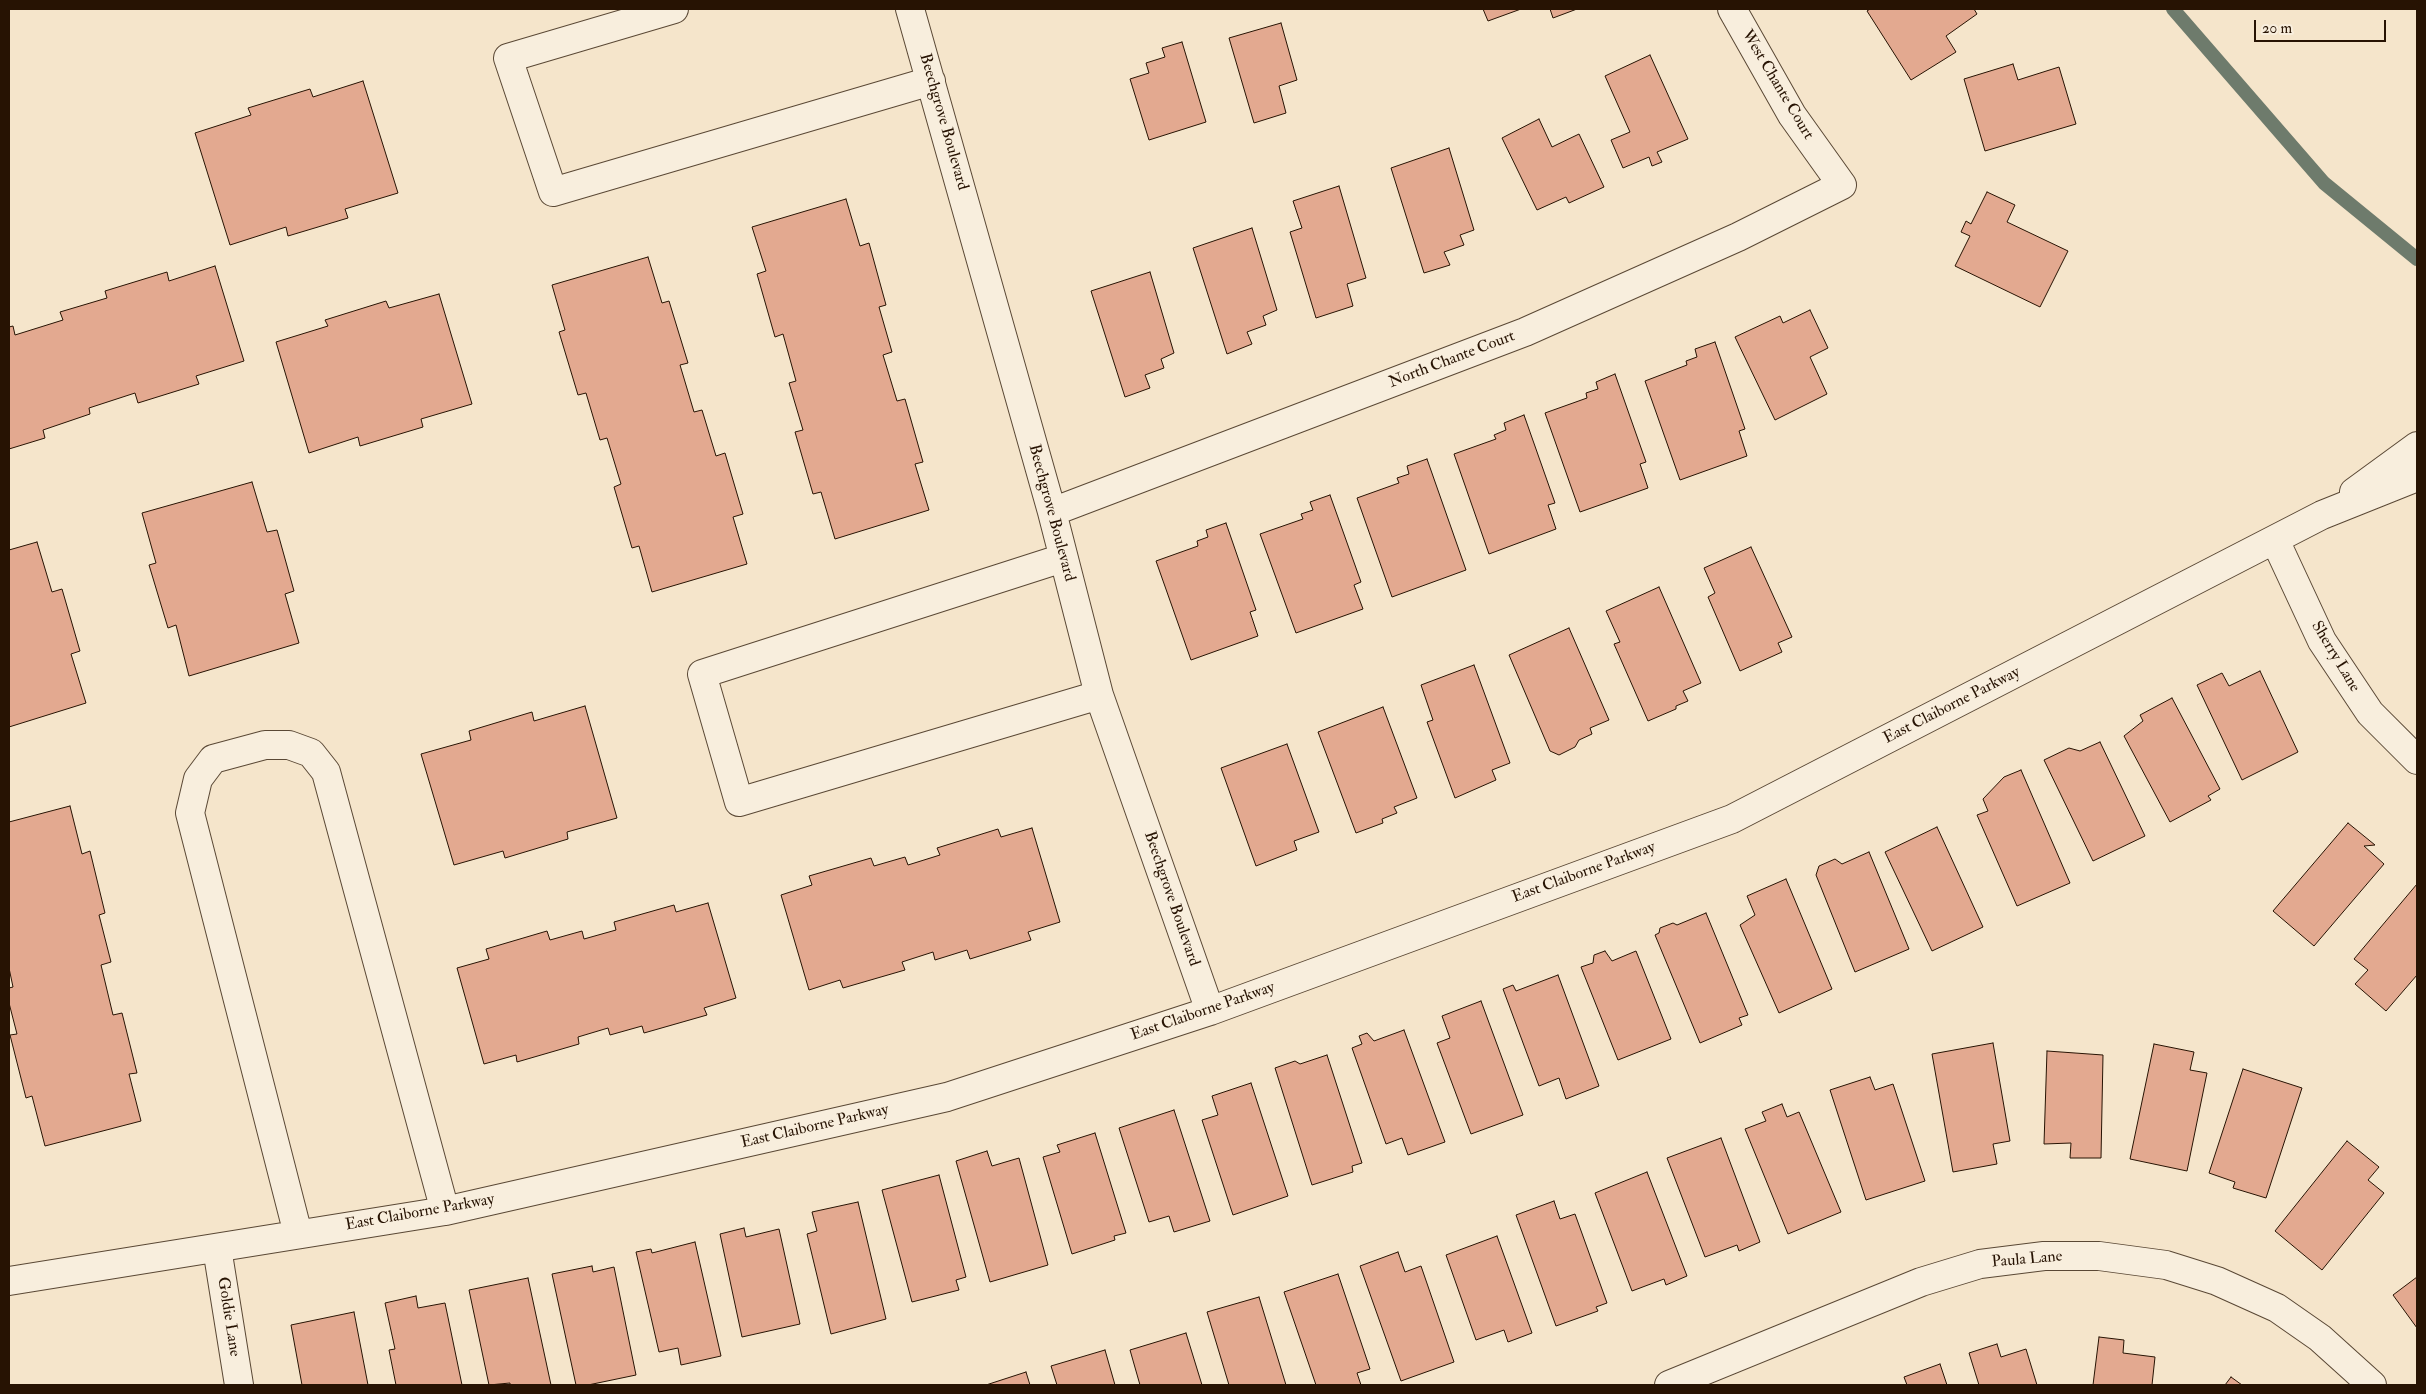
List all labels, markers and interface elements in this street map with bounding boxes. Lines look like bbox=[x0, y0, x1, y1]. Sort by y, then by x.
scale bar bbox=[2256, 10, 2388, 42]
text: 20 m bbox=[2262, 19, 2292, 38]
street label: West Chante Court bbox=[1737, 27, 1817, 143]
street label: Beechgrove Boulevard bbox=[914, 51, 972, 193]
street label: North Chante Court bbox=[1386, 327, 1518, 393]
street label: Beechgrove Boulevard bbox=[1023, 442, 1079, 584]
street label: Sherry Lane bbox=[2306, 618, 2364, 696]
street label: East Claiborne Parkway bbox=[1880, 663, 2024, 749]
street label: Beechgrove Boulevard bbox=[1139, 829, 1203, 969]
street label: East Claiborne Parkway bbox=[1510, 838, 1658, 908]
street label: East Claiborne Parkway bbox=[1129, 978, 1277, 1046]
street label: East Claiborne Parkway bbox=[739, 1101, 891, 1153]
street label: East Claiborne Parkway bbox=[344, 1190, 496, 1236]
street label: Paula Lane bbox=[1991, 1247, 2063, 1273]
street label: Goldie Lane bbox=[212, 1276, 244, 1358]

